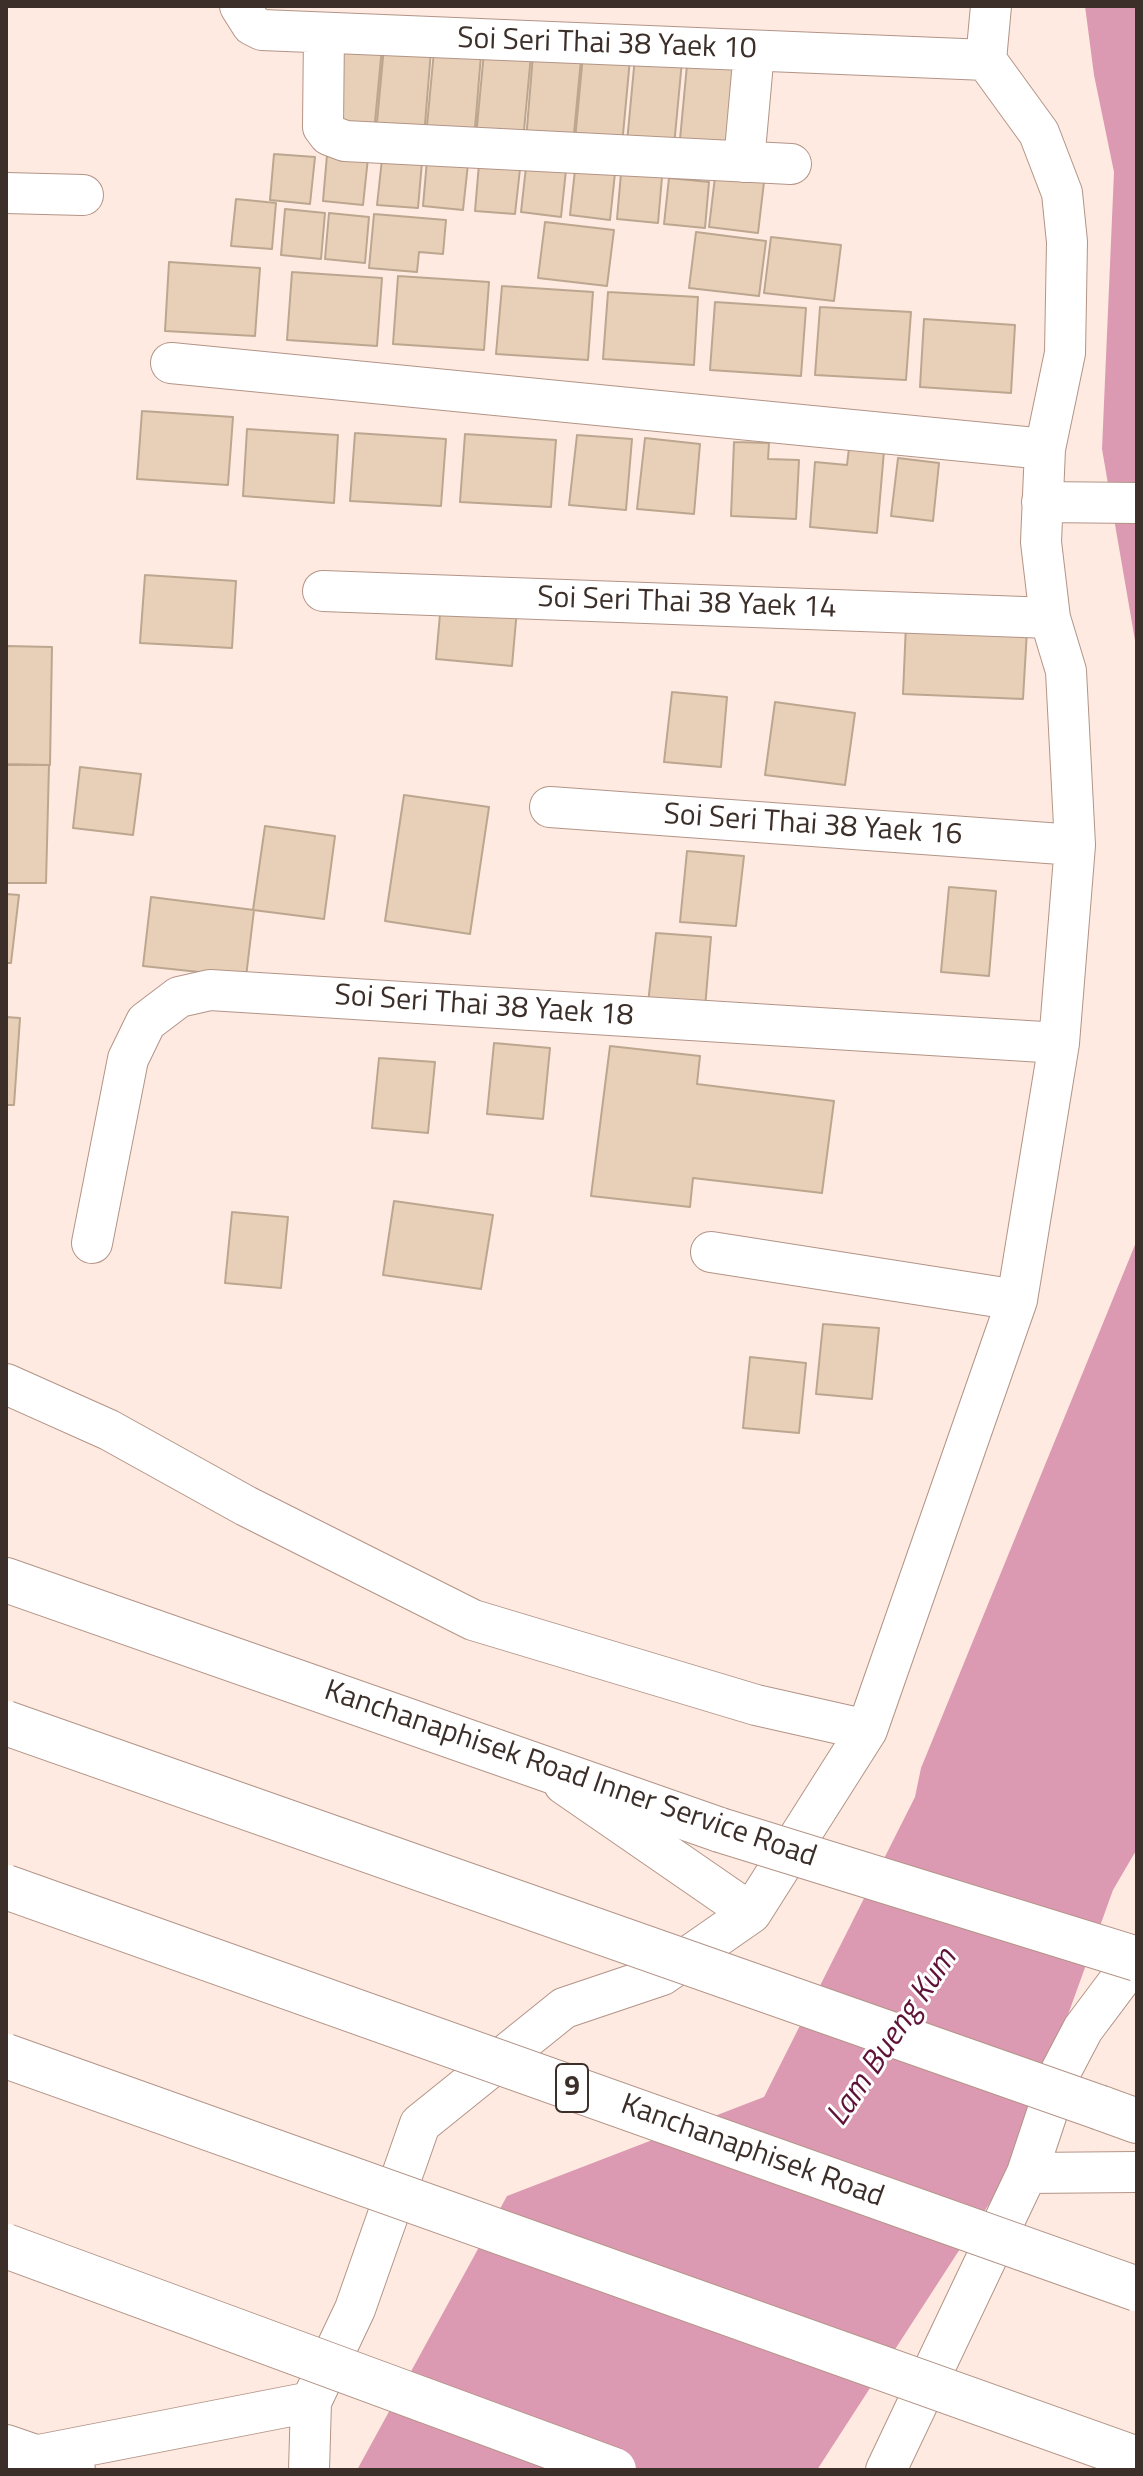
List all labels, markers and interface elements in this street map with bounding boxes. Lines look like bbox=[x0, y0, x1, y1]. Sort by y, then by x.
street label: Soi Seri Thai 38 Yaek 10 bbox=[457, 22, 757, 68]
street label: Soi Seri Thai 38 Yaek 14 bbox=[537, 581, 837, 627]
street label: Soi Seri Thai 38 Yaek 16 bbox=[662, 798, 964, 854]
street label: Soi Seri Thai 38 Yaek 18 bbox=[333, 979, 635, 1035]
street label: Kanchanaphisek Road Inner Service Road bbox=[319, 1674, 821, 1876]
water label: Lam Bueng Kum bbox=[820, 1942, 966, 2134]
road number: 9 bbox=[556, 2064, 588, 2112]
street label: Kanchanaphisek Road bbox=[616, 2088, 888, 2216]

